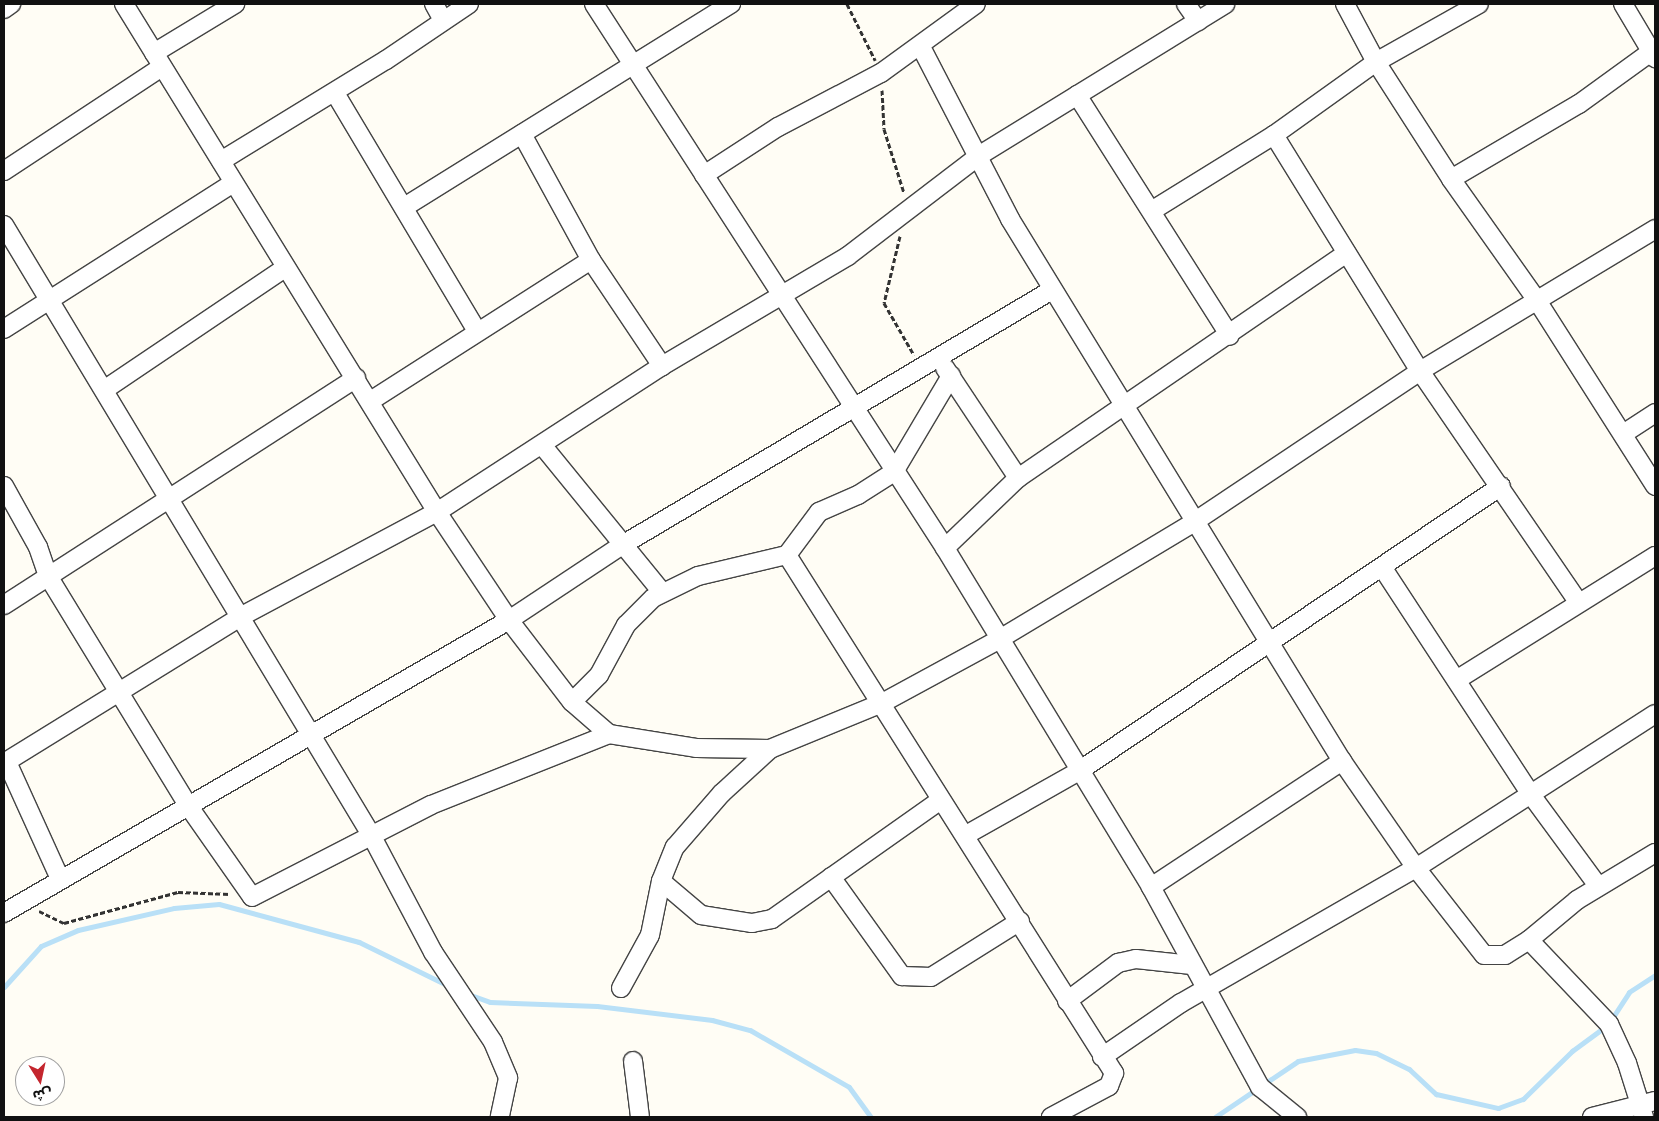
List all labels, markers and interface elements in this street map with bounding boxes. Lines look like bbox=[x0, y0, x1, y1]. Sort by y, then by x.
north arrow bbox=[15, 1056, 65, 1106]
text: ش bbox=[32, 1085, 53, 1104]

